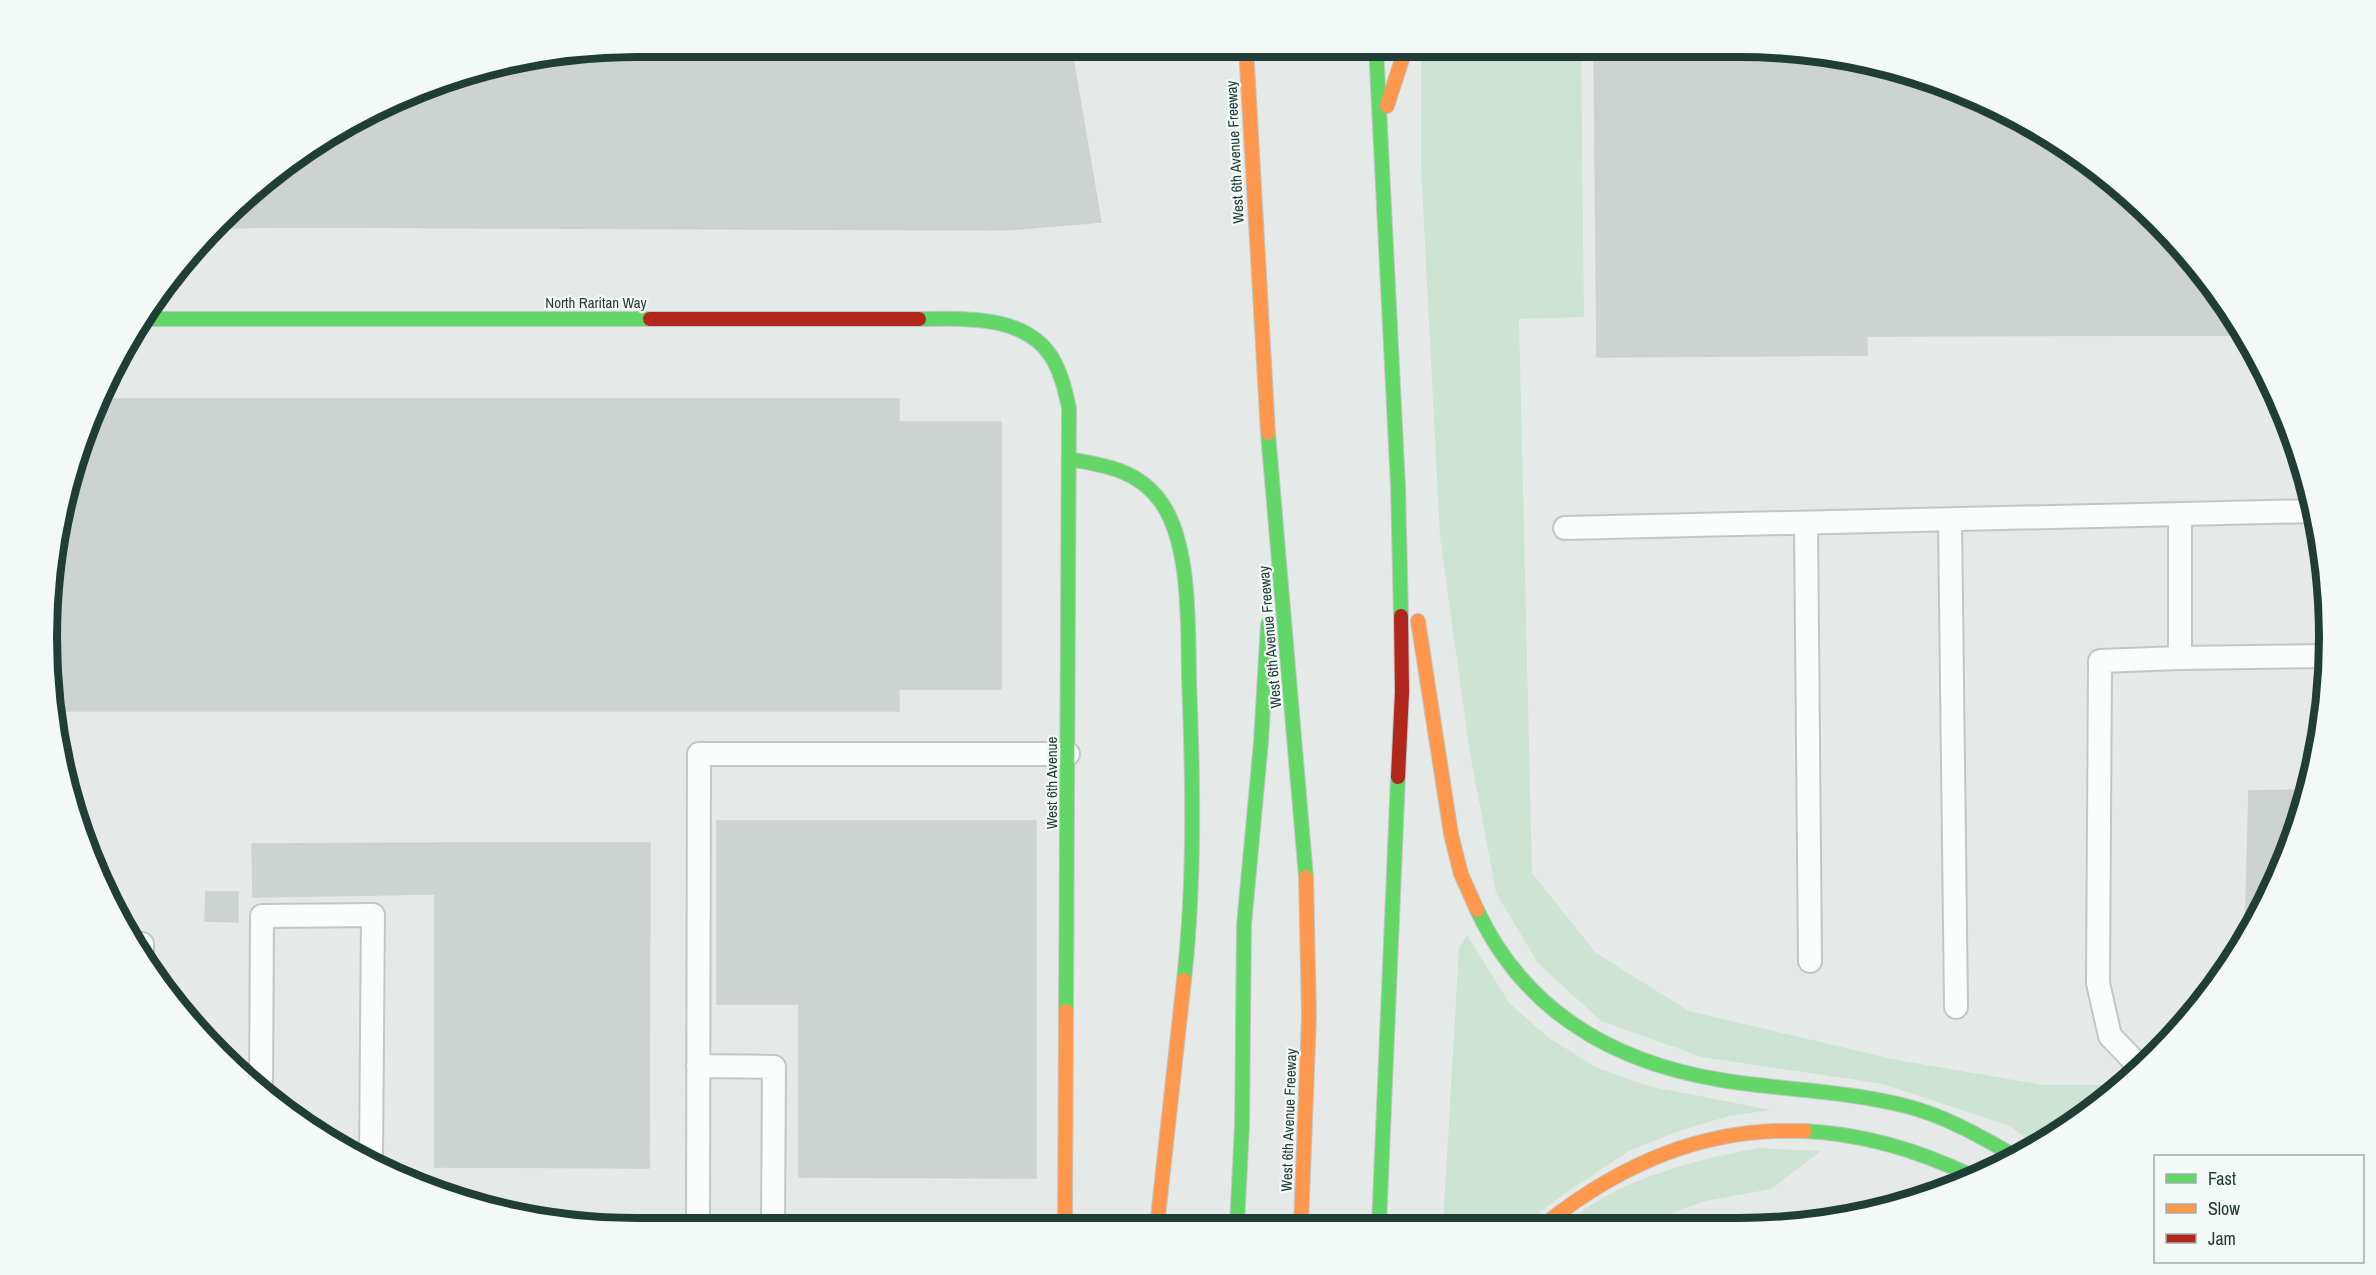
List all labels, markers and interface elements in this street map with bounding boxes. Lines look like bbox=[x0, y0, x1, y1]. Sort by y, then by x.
street label: West 6th Avenue Freeway bbox=[1220, 79, 1249, 224]
street label: North Raritan Way bbox=[545, 292, 648, 313]
street label: West 6th Avenue Freeway bbox=[1253, 564, 1286, 709]
street label: West 6th Avenue bbox=[1041, 737, 1062, 829]
street label: West 6th Avenue Freeway bbox=[1276, 1047, 1302, 1192]
legend bbox=[2154, 1155, 2364, 1263]
text: Fast bbox=[2208, 1166, 2236, 1191]
text: Slow bbox=[2208, 1196, 2240, 1221]
text: Jam bbox=[2208, 1226, 2236, 1251]

